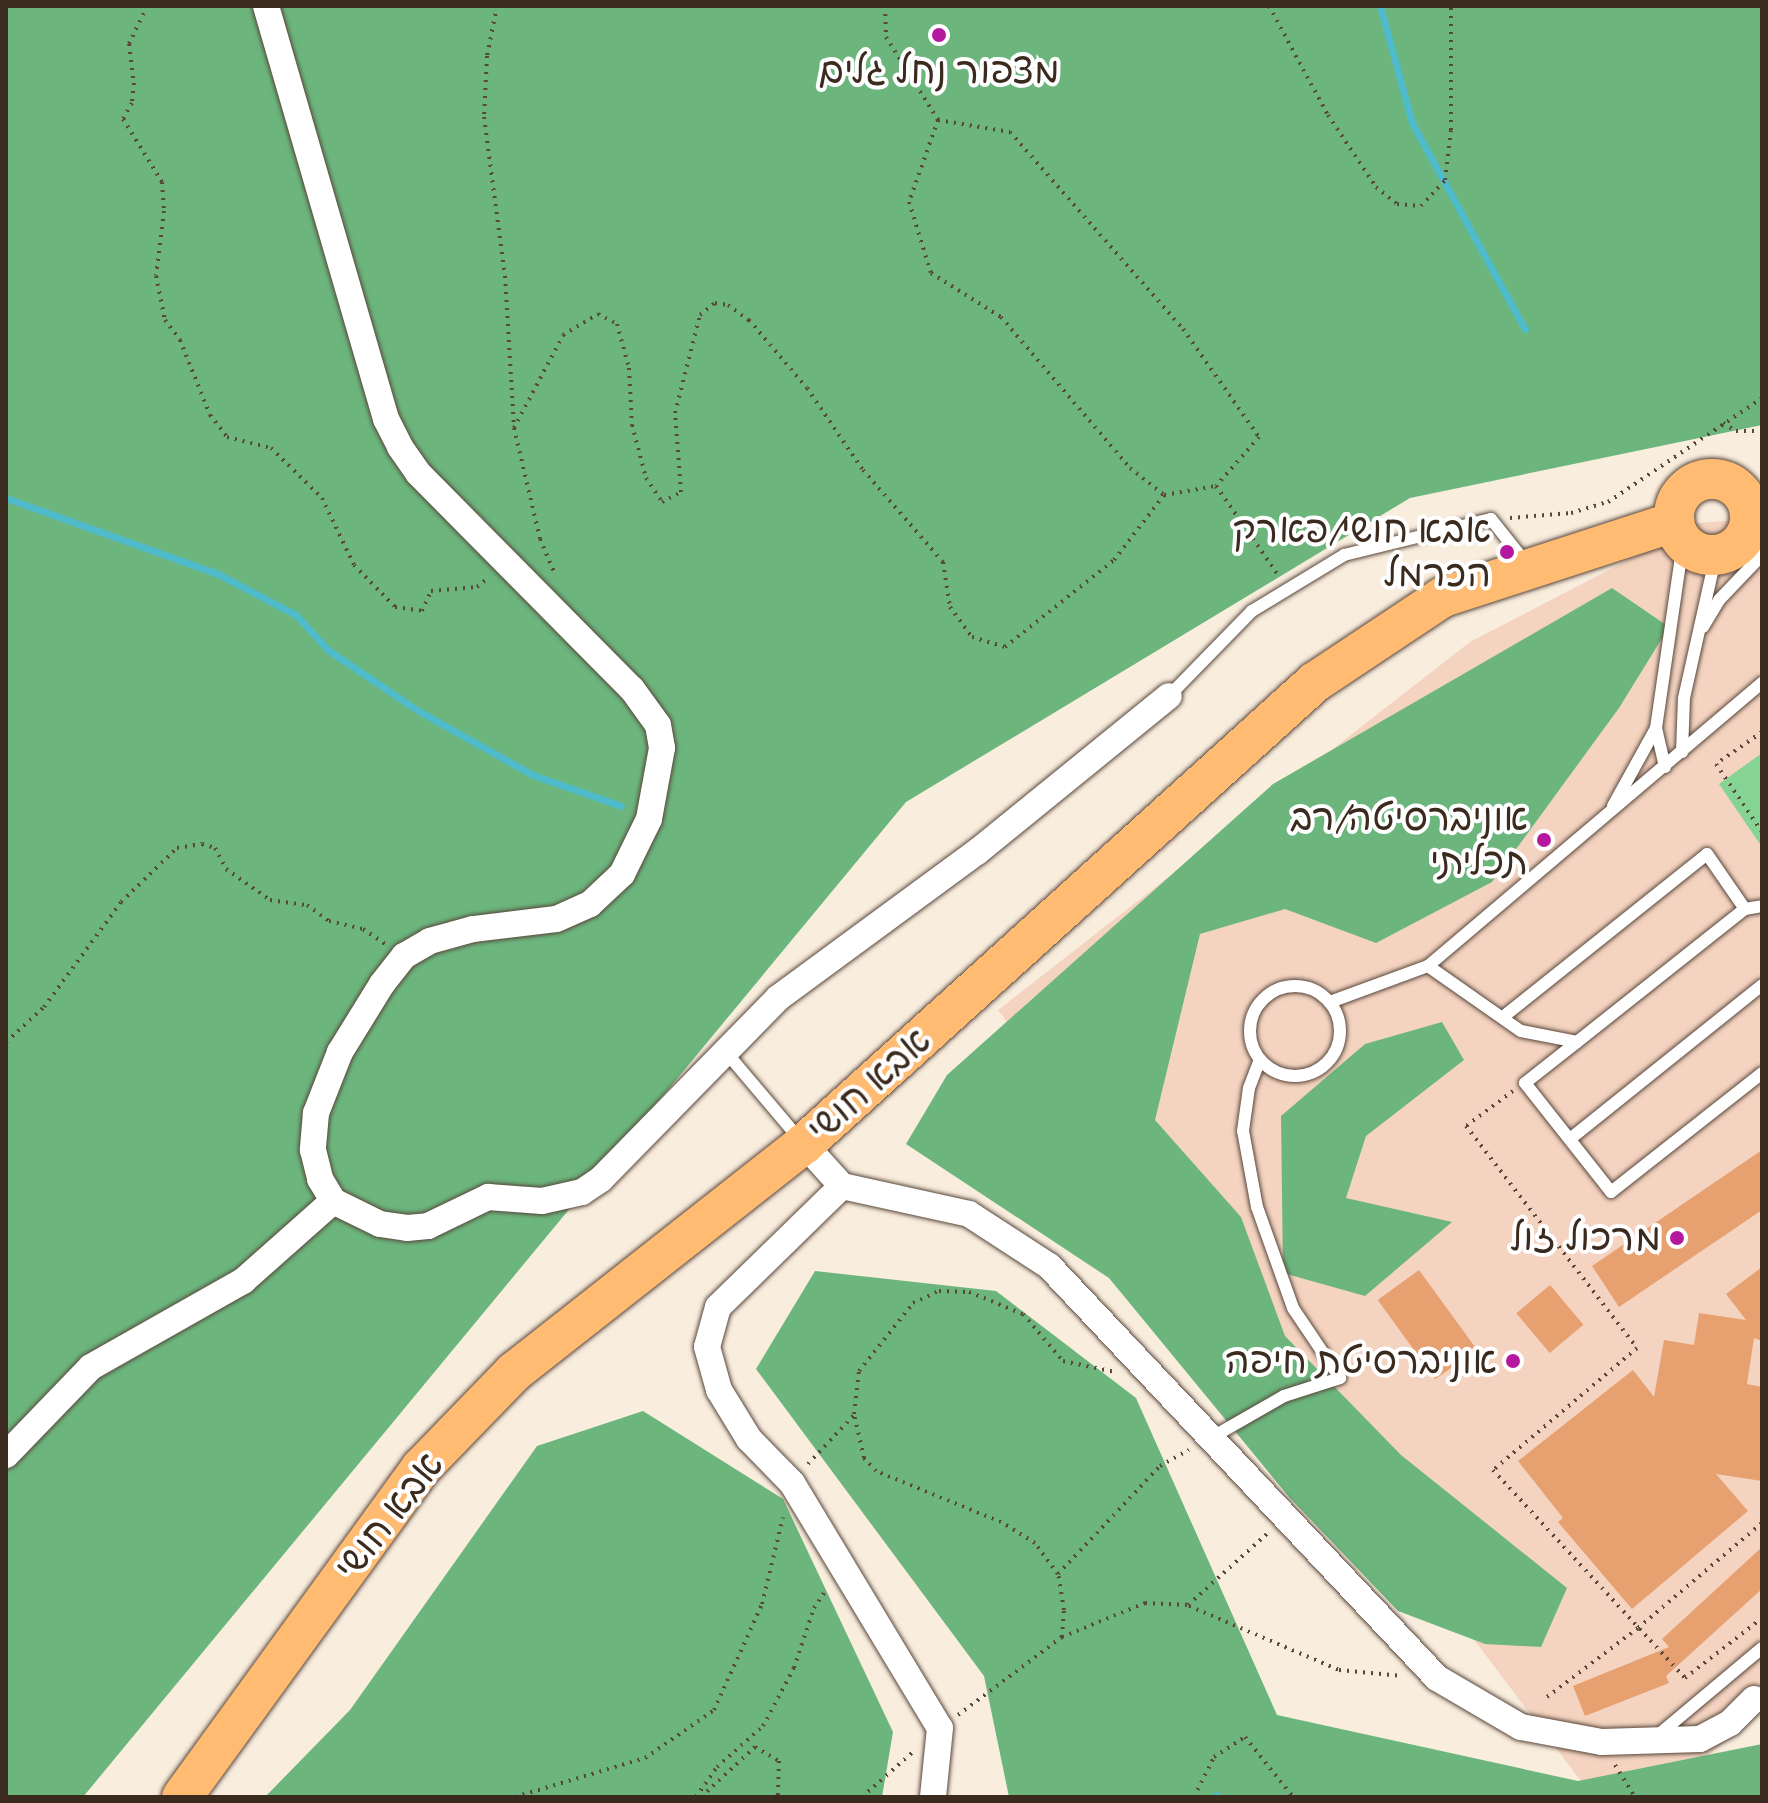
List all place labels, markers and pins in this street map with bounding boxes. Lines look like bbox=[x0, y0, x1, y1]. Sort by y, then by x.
marker: מצפור נחל גלים bbox=[930, 26, 948, 44]
place label: מצפור נחל גלים bbox=[818, 48, 1060, 94]
place label: אבא חושי/פארק הכרמל bbox=[1232, 507, 1491, 596]
marker: אבא חושי/פארק הכרמל bbox=[1498, 543, 1516, 561]
place label: אוניברסיטה/רב תכליתי bbox=[1290, 795, 1528, 884]
marker: אוניברסיטה/רב תכליתי bbox=[1535, 831, 1553, 849]
place label: מרכול זול bbox=[1510, 1215, 1661, 1261]
marker: מרכול זול bbox=[1668, 1229, 1686, 1247]
place label: אוניברסיטת חיפה bbox=[1225, 1338, 1497, 1384]
marker: אוניברסיטת חיפה bbox=[1504, 1352, 1522, 1370]

